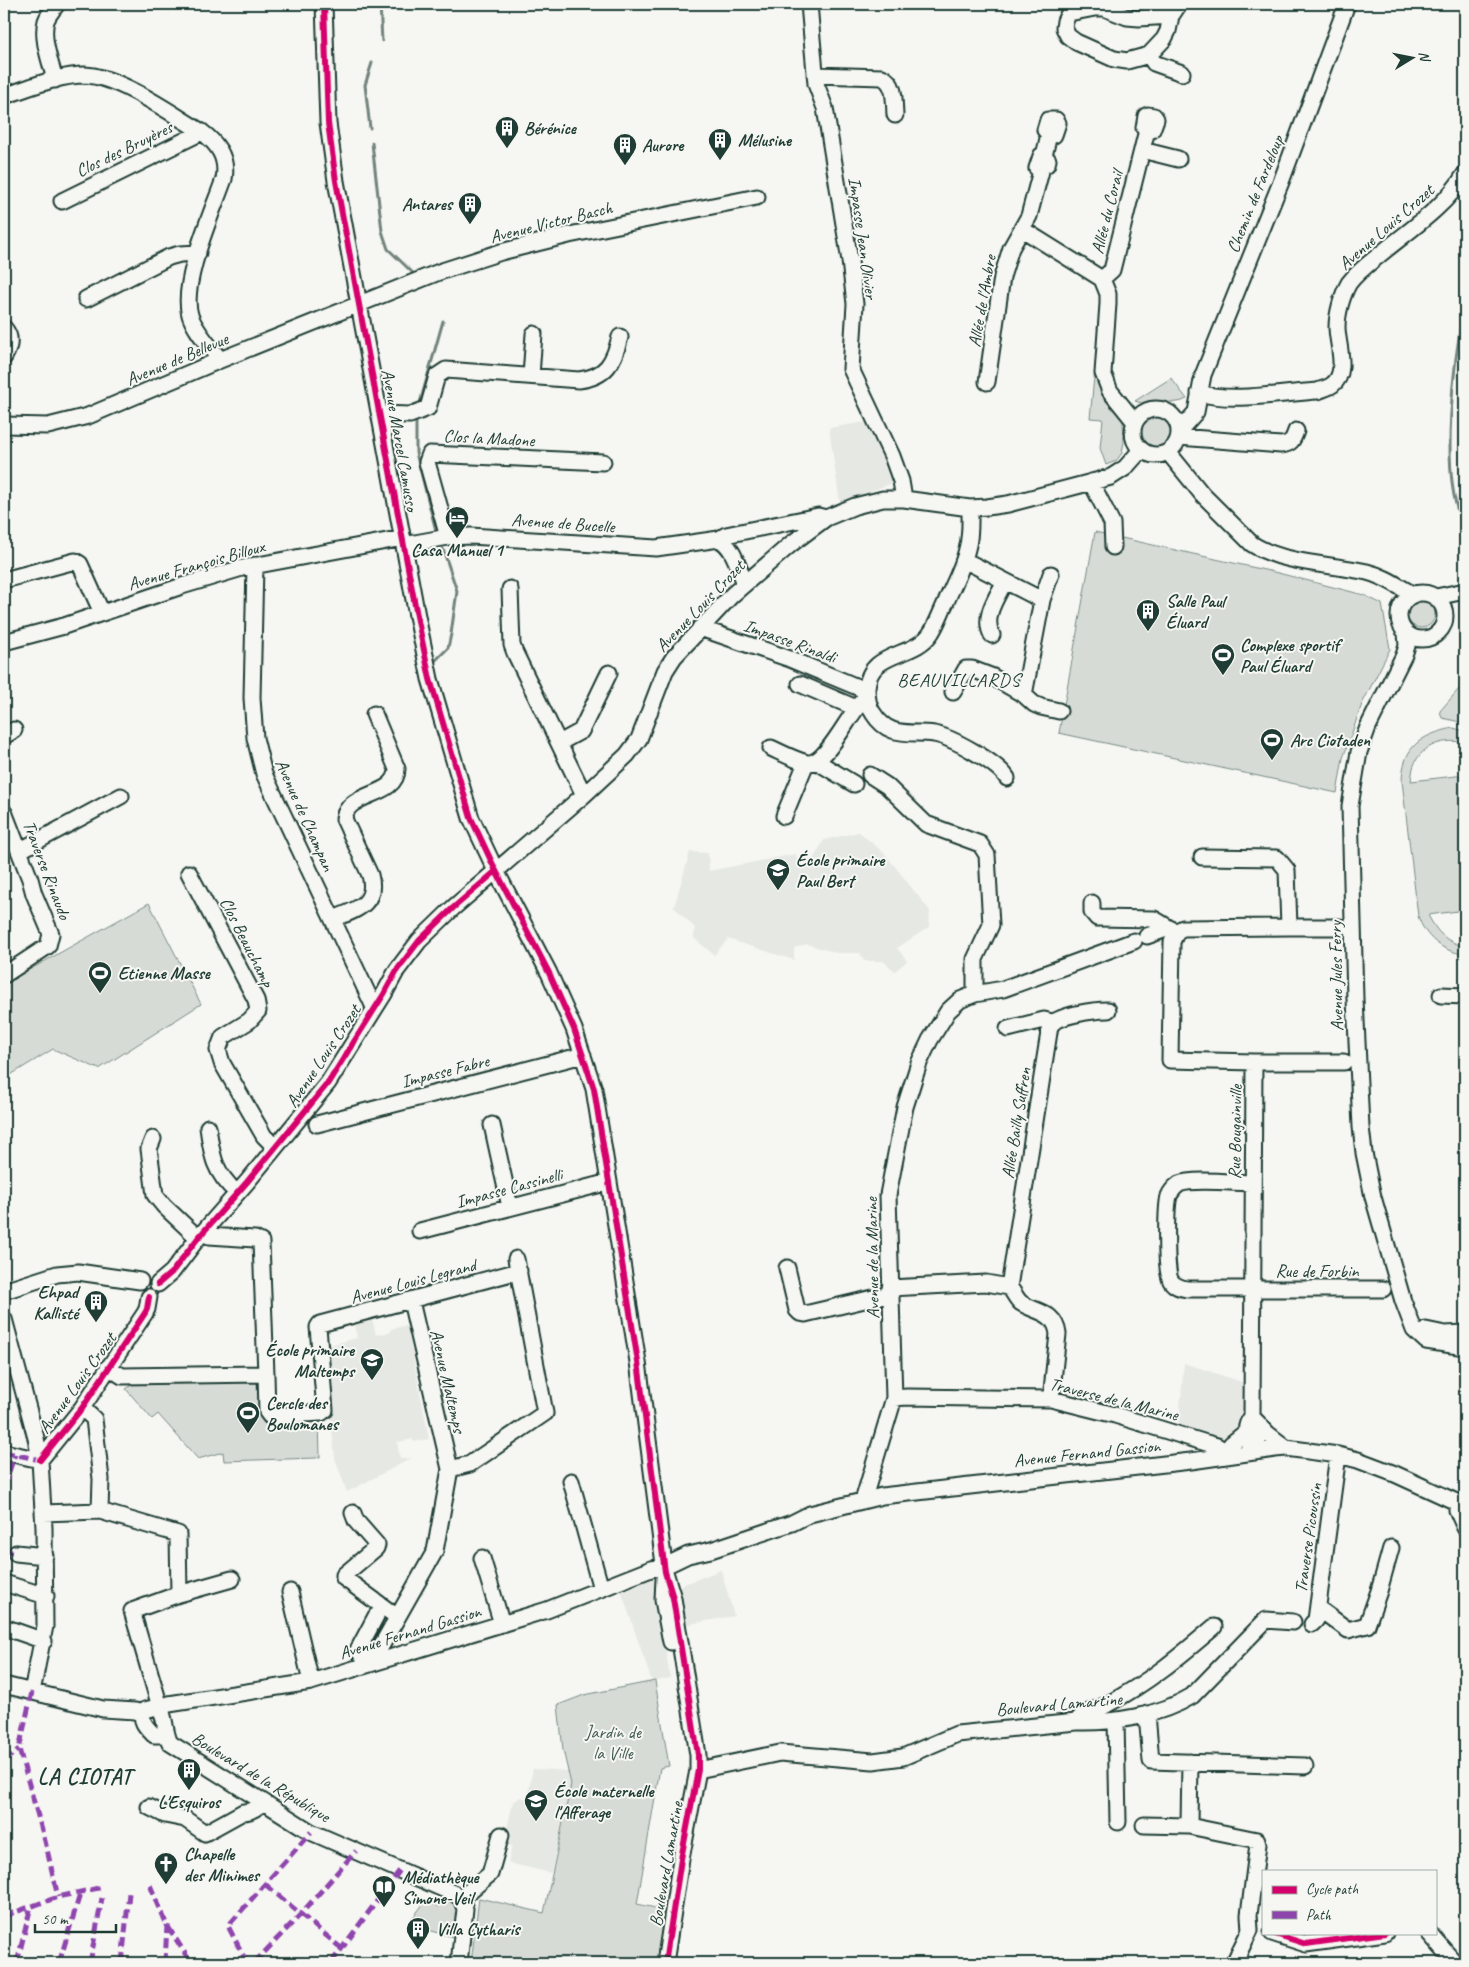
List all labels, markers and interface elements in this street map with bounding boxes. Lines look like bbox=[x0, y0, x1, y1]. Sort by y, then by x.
north arrow bbox=[1386, 32, 1436, 82]
text: N bbox=[1415, 50, 1434, 64]
street label: Clos des Bruyères bbox=[72, 115, 178, 182]
building icon: Bérénice bbox=[494, 115, 520, 149]
place label: Bérénice bbox=[524, 117, 578, 139]
building icon: Mélusine bbox=[707, 127, 733, 161]
place label: Mélusine bbox=[738, 129, 793, 151]
street label: Chemin de Fardeloup bbox=[1221, 131, 1289, 256]
building icon: Aurore bbox=[612, 132, 638, 166]
place label: Aurore bbox=[642, 134, 685, 156]
street label: Allée du Corail bbox=[1086, 165, 1129, 256]
street label: Impasse Jean Olivier bbox=[844, 176, 883, 302]
street label: Avenue Louis Crozet bbox=[1334, 178, 1440, 274]
building icon: Antares bbox=[457, 191, 483, 225]
place label: Antares bbox=[402, 193, 454, 215]
street label: Avenue Victor Basch bbox=[488, 196, 615, 248]
street label: Allée de l'Ambre bbox=[963, 252, 1001, 349]
street label: Avenue de Bellevue bbox=[123, 327, 232, 390]
street label: Avenue Marcel Camusso bbox=[377, 367, 424, 514]
street label: Clos la Madone bbox=[443, 425, 536, 451]
hotel icon: Casa Manuel 1 bbox=[444, 505, 470, 539]
street label: Avenue de Bucelle bbox=[511, 508, 616, 538]
street label: Avenue François Billoux bbox=[125, 535, 269, 595]
place label: Casa Manuel 1 bbox=[411, 539, 505, 561]
street label: Avenue Louis Crozet bbox=[651, 554, 751, 657]
place label: Salle Paul Éluard bbox=[1166, 590, 1228, 633]
building icon: Salle Paul Éluard bbox=[1135, 598, 1161, 632]
street label: Impasse Rinaldi bbox=[741, 614, 842, 669]
place label: Complexe sportif Paul Éluard bbox=[1240, 634, 1343, 677]
sports icon: Complexe sportif Paul Éluard bbox=[1210, 642, 1236, 676]
district label: BEAUVILLARDS bbox=[897, 668, 1024, 692]
sports icon: Arc Ciotaden bbox=[1259, 727, 1285, 761]
place label: Arc Ciotaden bbox=[1290, 729, 1371, 751]
street label: Avenue de Champan bbox=[270, 756, 340, 875]
street label: Traverse Rinaudo bbox=[18, 817, 77, 924]
place label: École primaire Paul Bert bbox=[796, 849, 886, 892]
school or university icon: École primaire Paul Bert bbox=[765, 857, 791, 891]
street label: Clos Beauchamp bbox=[215, 893, 280, 992]
street label: Avenue Jules Ferry bbox=[1324, 919, 1348, 1031]
sports icon: Etienne Masse bbox=[87, 960, 113, 994]
place label: Etienne Masse bbox=[118, 962, 212, 984]
street label: Avenue Louis Crozet bbox=[281, 999, 367, 1112]
street label: Impasse Fabre bbox=[399, 1049, 492, 1093]
street label: Allée Bailly Suffren bbox=[996, 1065, 1036, 1180]
street label: Rue Bougainville bbox=[1223, 1083, 1247, 1179]
street label: Impasse Cassinelli bbox=[453, 1163, 567, 1213]
street label: Avenue de la Marine bbox=[860, 1196, 884, 1319]
street label: Avenue Louis Legrand bbox=[348, 1253, 481, 1308]
street label: Rue de Forbin bbox=[1275, 1260, 1360, 1282]
place label: Ehpad Kallisté bbox=[34, 1281, 81, 1324]
building icon: Ehpad Kallisté bbox=[83, 1289, 109, 1323]
street label: Avenue Louis Crozet bbox=[33, 1327, 122, 1438]
street label: Avenue Maltemps bbox=[425, 1327, 471, 1437]
place label: École primaire Maltemps bbox=[266, 1339, 356, 1382]
school or university icon: École primaire Maltemps bbox=[359, 1347, 385, 1381]
street label: Traverse de la Marine bbox=[1047, 1372, 1182, 1426]
place label: Cercle des Boulomanes bbox=[266, 1392, 340, 1435]
sports icon: Cercle des Boulomanes bbox=[235, 1400, 261, 1434]
street label: Avenue Fernand Gassion bbox=[1013, 1434, 1162, 1472]
street label: Traverse Picoussin bbox=[1289, 1481, 1327, 1594]
street label: Avenue Fernand Gassion bbox=[336, 1600, 484, 1664]
street label: Boulevard Lamartine bbox=[995, 1687, 1124, 1720]
park label: Jardin de la Ville bbox=[584, 1721, 642, 1764]
street label: Boulevard de la République bbox=[188, 1727, 335, 1828]
building icon: L'Esquiros bbox=[176, 1757, 202, 1791]
district label: LA CIOTAT bbox=[38, 1763, 136, 1791]
place label: École maternelle l'Afferage bbox=[554, 1780, 655, 1823]
school or university icon: École maternelle l'Afferage bbox=[523, 1788, 549, 1822]
place label: L'Esquiros bbox=[158, 1791, 222, 1813]
street label: Boulevard Lamartine bbox=[644, 1799, 688, 1928]
place label: Chapelle des Minimes bbox=[184, 1843, 261, 1886]
church icon: Chapelle des Minimes bbox=[153, 1851, 179, 1885]
place label: Médiathèque Simone-Veil bbox=[402, 1866, 481, 1909]
legend bbox=[1262, 1870, 1436, 1934]
library icon: Médiathèque Simone-Veil bbox=[371, 1874, 397, 1908]
text: Cycle path bbox=[1306, 1880, 1358, 1899]
scale bar bbox=[35, 1902, 116, 1934]
text: Path bbox=[1306, 1906, 1332, 1925]
text: 50 m bbox=[42, 1910, 69, 1929]
building icon: Villa Cytharis bbox=[405, 1916, 431, 1950]
place label: Villa Cytharis bbox=[436, 1918, 521, 1940]

